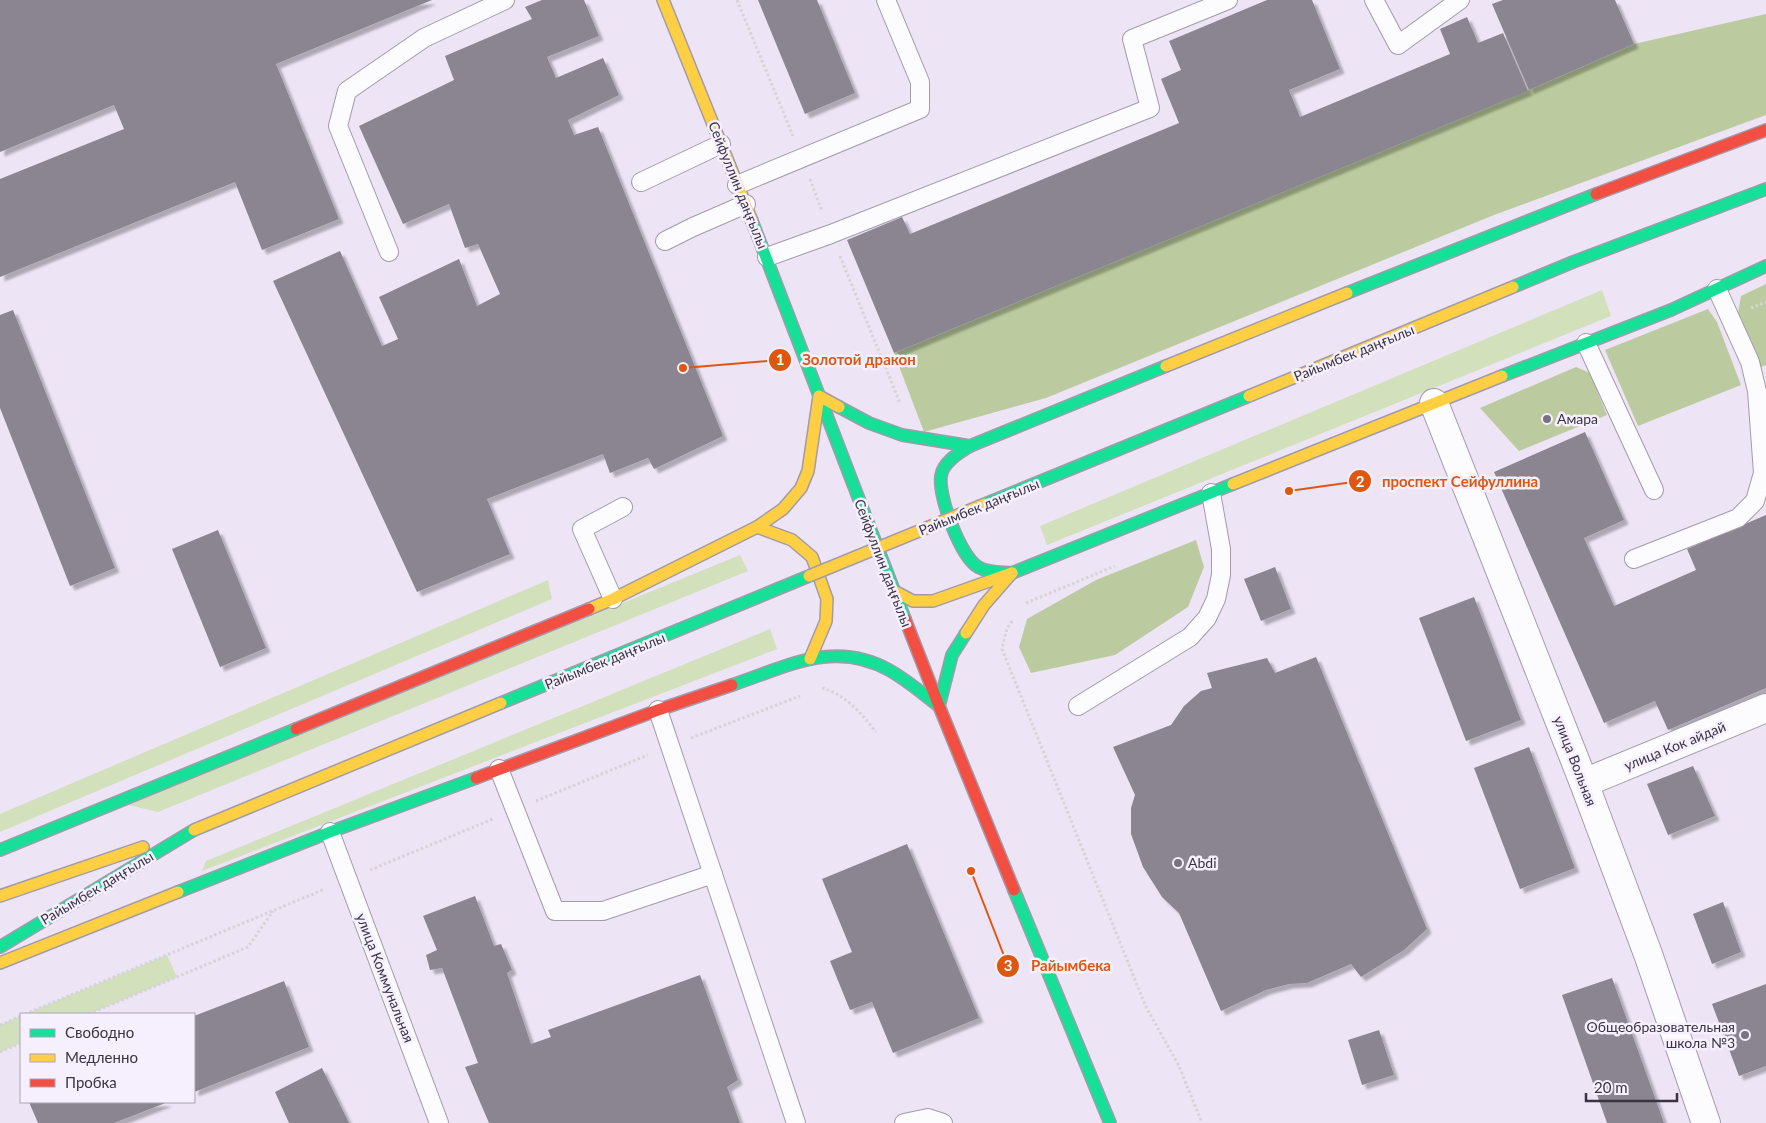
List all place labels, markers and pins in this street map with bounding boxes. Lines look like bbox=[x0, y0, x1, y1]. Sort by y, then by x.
callout: Золотой дракон bbox=[768, 345, 926, 375]
place label: Амара bbox=[1557, 410, 1598, 427]
marker: Амара bbox=[1541, 413, 1553, 425]
callout: проспект Сейфуллина bbox=[1347, 466, 1548, 496]
place label: Abdi bbox=[1188, 854, 1217, 871]
marker: Abdi bbox=[1172, 857, 1184, 869]
callout: Райымбека bbox=[996, 951, 1121, 981]
place label: Общеобразовательная школа №3 bbox=[1587, 1018, 1735, 1051]
marker: Общеобразовательная школа №3 bbox=[1739, 1029, 1751, 1041]

